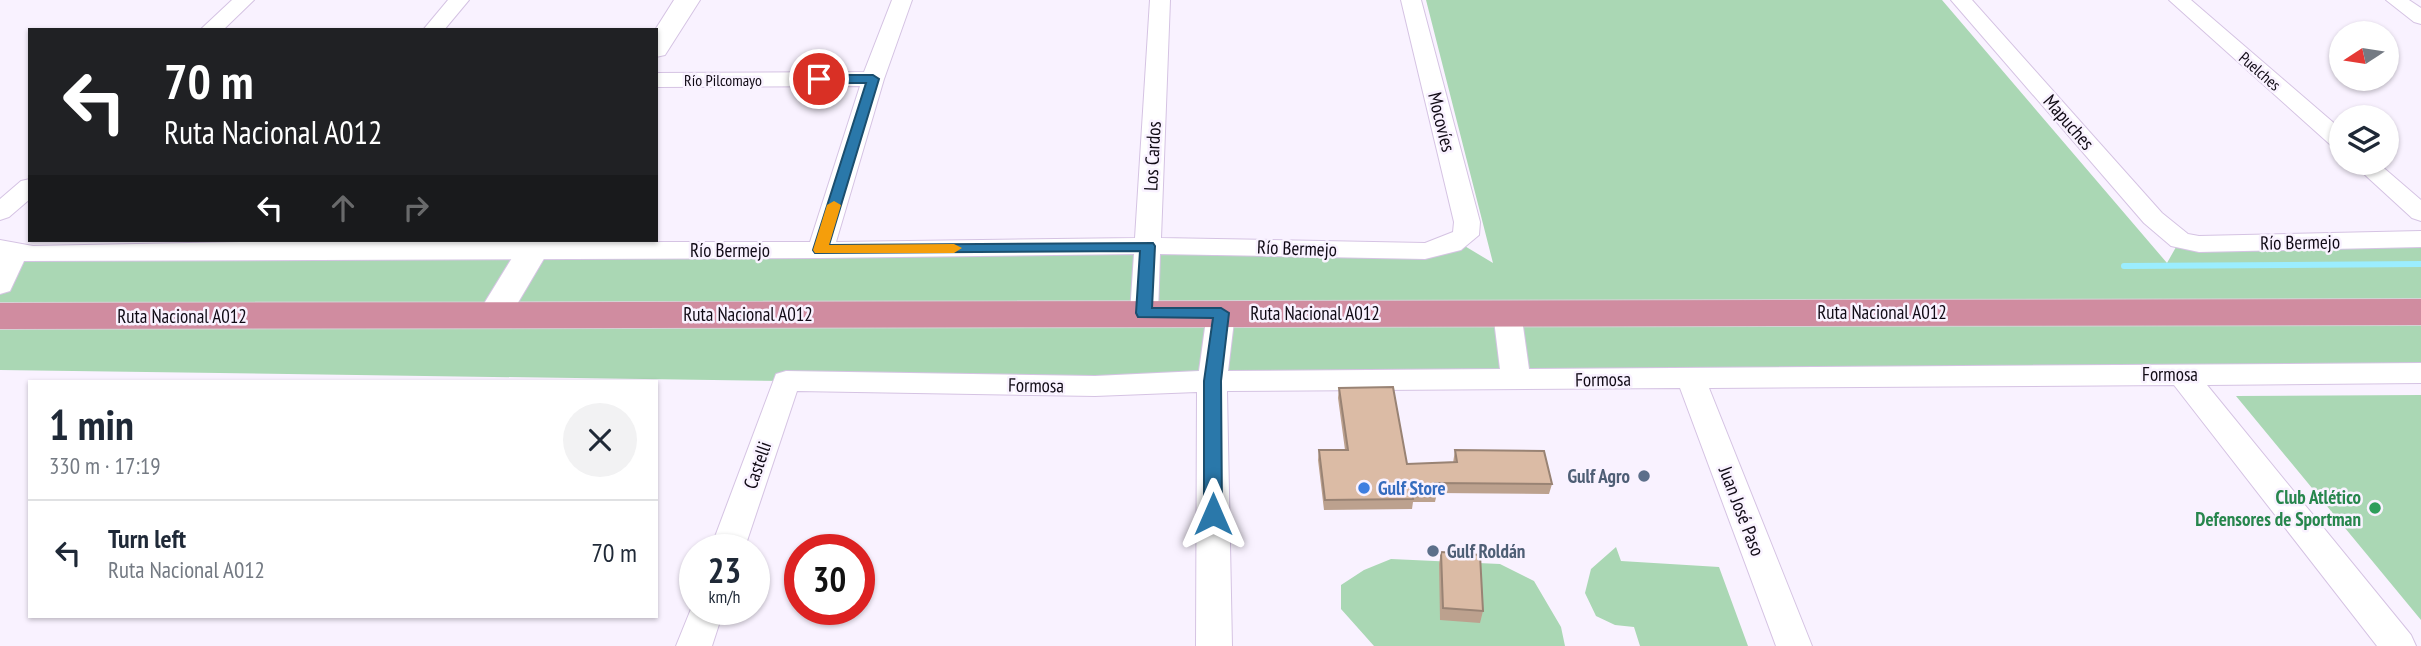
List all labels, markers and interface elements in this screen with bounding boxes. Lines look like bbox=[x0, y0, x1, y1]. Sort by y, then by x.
north arrow bbox=[2329, 21, 2399, 91]
map controls bbox=[2329, 21, 2399, 175]
street label: Puelches bbox=[2235, 47, 2285, 95]
text: 70 m bbox=[164, 49, 253, 113]
pin bbox=[789, 49, 849, 109]
icon: left bbox=[49, 56, 140, 147]
icon: arrive bbox=[800, 60, 838, 98]
street label: Río Pilcomayo bbox=[684, 70, 762, 90]
street label: Mapuches bbox=[2038, 89, 2100, 155]
street label: Mocovíes bbox=[1423, 90, 1461, 154]
button: layers bbox=[2329, 105, 2399, 175]
text: Ruta Nacional A012 bbox=[164, 111, 382, 153]
street label: Los Cardos bbox=[1138, 121, 1166, 191]
icon: left bbox=[251, 189, 289, 227]
icon: ahead bbox=[324, 189, 362, 227]
icon: right bbox=[397, 189, 435, 227]
street label: Río Bermejo bbox=[2260, 229, 2340, 255]
street label: Río Bermejo bbox=[1257, 235, 1337, 261]
street label: Río Bermejo bbox=[690, 238, 770, 262]
street label: Ruta Nacional A012 bbox=[1817, 300, 1947, 324]
street label: Ruta Nacional A012 bbox=[1250, 301, 1380, 325]
street label: Ruta Nacional A012 bbox=[683, 302, 813, 326]
street label: Ruta Nacional A012 bbox=[117, 304, 247, 328]
street label: Formosa bbox=[2142, 362, 2198, 386]
street label: Formosa bbox=[1575, 367, 1631, 391]
street label: Formosa bbox=[1008, 373, 1064, 397]
text: 1 min bbox=[49, 397, 134, 452]
button: close bbox=[563, 403, 637, 477]
street label: Castelli bbox=[738, 438, 776, 492]
text: 330 m · 17:19 bbox=[49, 451, 161, 480]
street label: Juan José Paso bbox=[1714, 462, 1770, 559]
place label: Gulf Agro bbox=[1567, 464, 1630, 488]
marker: Gulf Agro bbox=[1636, 468, 1652, 484]
place label: Gulf Store bbox=[1378, 476, 1446, 500]
position arrow bbox=[1176, 477, 1250, 551]
marker: Gulf Store bbox=[1356, 480, 1372, 496]
place label: Club Atlético Defensores de Sportman bbox=[2195, 485, 2361, 531]
marker: Club Atlético Defensores de Sportman bbox=[2367, 500, 2383, 516]
text: Turn left bbox=[108, 522, 186, 555]
icon: left bbox=[49, 534, 87, 572]
speed limit sign: 30 bbox=[784, 534, 875, 625]
text: 70 m bbox=[591, 536, 637, 569]
place label: Gulf Roldán bbox=[1447, 539, 1525, 563]
marker: Gulf Roldán bbox=[1425, 543, 1441, 559]
text: 23 bbox=[708, 547, 741, 593]
text: Ruta Nacional A012 bbox=[108, 555, 265, 584]
text: km/h bbox=[709, 585, 740, 608]

